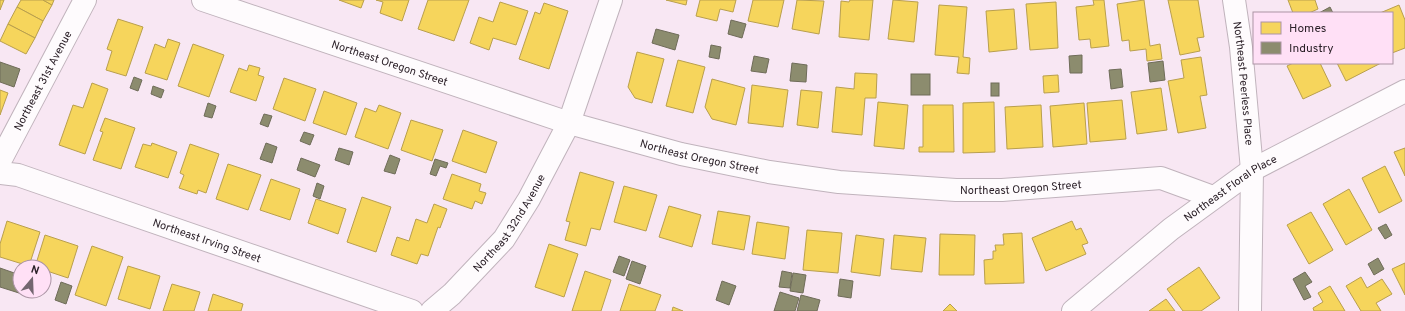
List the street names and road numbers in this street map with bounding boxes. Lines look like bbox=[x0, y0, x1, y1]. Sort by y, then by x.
street label: Northeast Peerless Place bbox=[1229, 21, 1256, 146]
street label: Northeast 31st Avenue bbox=[11, 29, 75, 133]
street label: Northeast Oregon Street bbox=[329, 38, 449, 90]
street label: Northeast Oregon Street bbox=[638, 137, 760, 178]
street label: Northeast Floral Place bbox=[1181, 152, 1280, 225]
street label: Northeast 32nd Avenue bbox=[471, 172, 549, 275]
street label: Northeast Oregon Street bbox=[960, 178, 1082, 198]
street label: Northeast Irving Street bbox=[151, 216, 263, 266]

